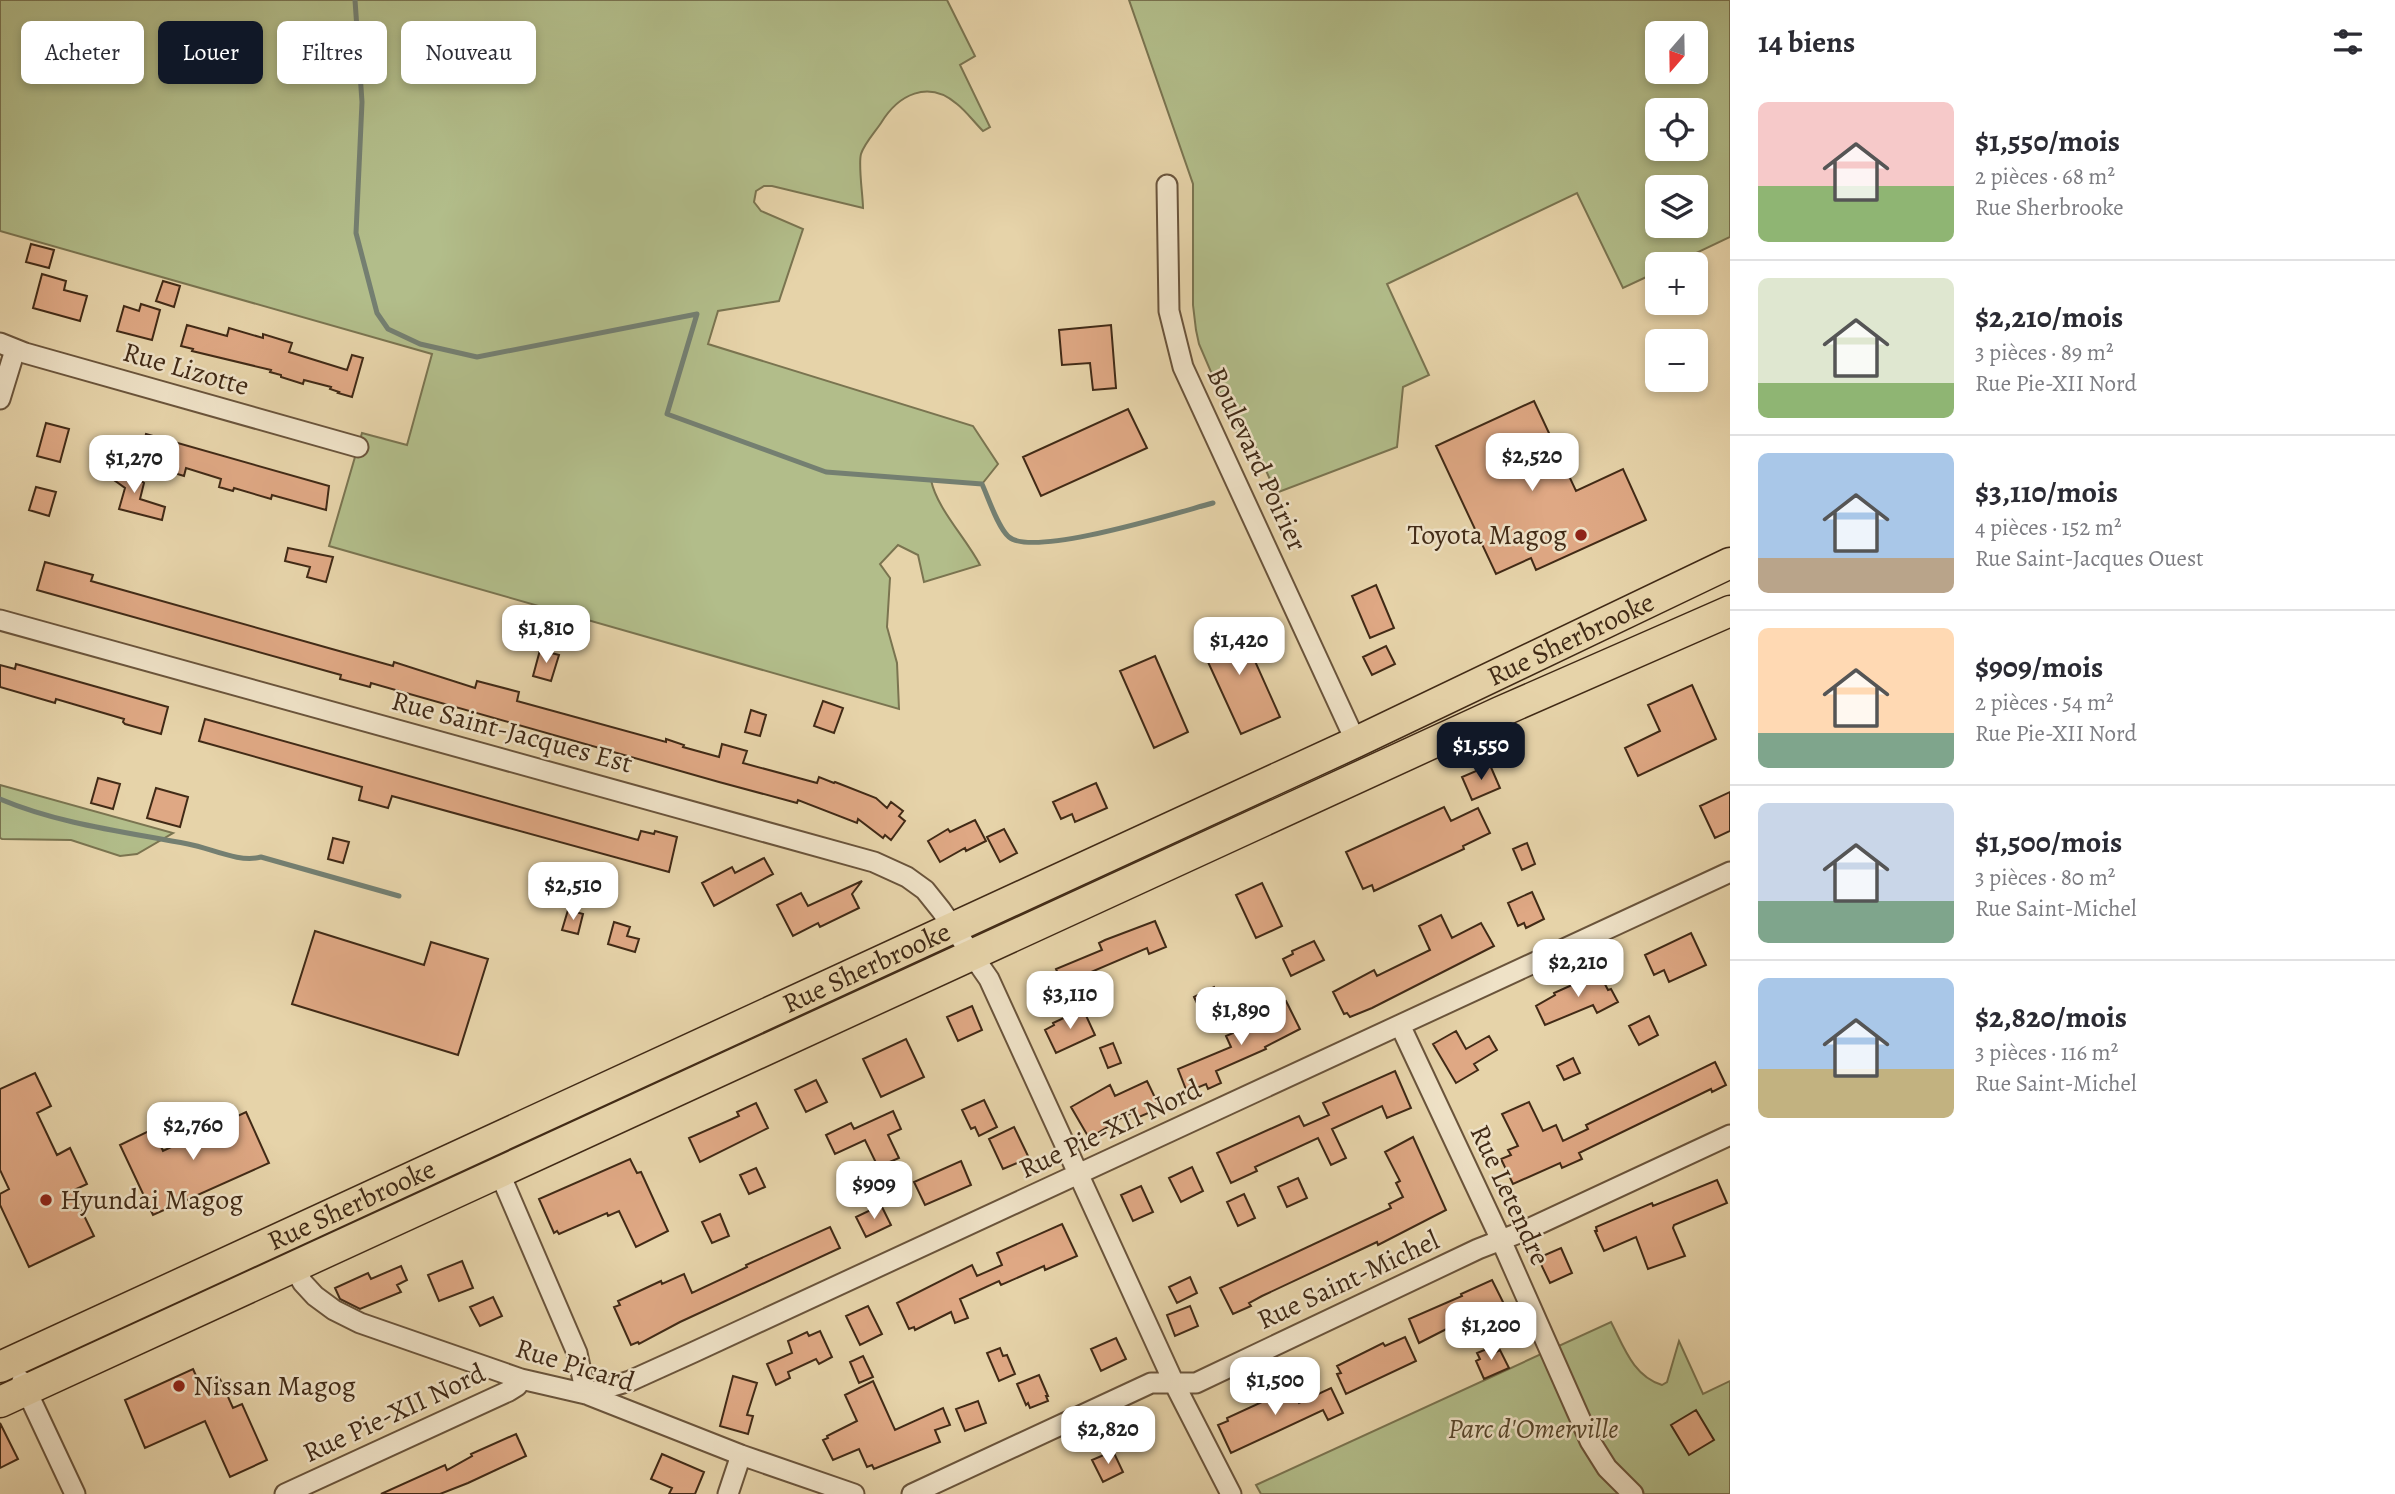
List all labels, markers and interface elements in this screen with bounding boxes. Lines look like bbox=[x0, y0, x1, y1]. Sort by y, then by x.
chip: Acheter bbox=[21, 21, 144, 84]
chip: Louer bbox=[158, 21, 263, 84]
chip: Filtres bbox=[277, 21, 387, 84]
chip: Nouveau bbox=[401, 21, 536, 84]
north arrow bbox=[1645, 21, 1708, 84]
map controls bbox=[1645, 21, 1708, 392]
text: 14 biens bbox=[1758, 22, 1855, 62]
icon: filters bbox=[2329, 23, 2367, 61]
button: locate bbox=[1645, 98, 1708, 161]
text: $1,550/mois bbox=[1975, 121, 2120, 161]
icon: home bbox=[1814, 130, 1898, 214]
text: 2 pièces · 68 m² bbox=[1975, 161, 2115, 192]
button: layers bbox=[1645, 175, 1708, 238]
text: Rue Sherbrooke bbox=[1975, 192, 2123, 223]
button: + bbox=[1645, 252, 1708, 315]
text: $2,210/mois bbox=[1975, 297, 2123, 337]
icon: home bbox=[1814, 306, 1898, 390]
button: − bbox=[1645, 329, 1708, 392]
street label: Rue Lizotte bbox=[119, 333, 253, 405]
text: 3 pièces · 89 m² bbox=[1975, 337, 2114, 368]
street label: Boulevard Poirier bbox=[1198, 361, 1316, 557]
text: Rue Pie-XII Nord bbox=[1975, 368, 2137, 399]
pin: $2,520 bbox=[1475, 434, 1589, 493]
pin: $1,270 bbox=[77, 435, 191, 495]
text: $2,520 bbox=[1502, 440, 1562, 471]
text: $1,270 bbox=[105, 442, 163, 473]
text: $3,110/mois bbox=[1975, 472, 2118, 512]
icon: home bbox=[1814, 481, 1898, 565]
text: 4 pièces · 152 m² bbox=[1975, 512, 2121, 543]
place label: Toyota Magog bbox=[1408, 516, 1567, 554]
marker: Toyota Magog bbox=[1573, 527, 1589, 543]
text: Rue Saint-Jacques Ouest bbox=[1975, 543, 2204, 574]
street label: Rue Sherbrooke bbox=[1481, 583, 1660, 695]
pin: $1,810 bbox=[489, 606, 603, 665]
text: $1,810 bbox=[518, 612, 574, 643]
pin: $1,420 bbox=[1182, 618, 1296, 677]
text: $1,420 bbox=[1210, 624, 1268, 655]
text: $909/mois bbox=[1975, 647, 2103, 687]
icon: home bbox=[1814, 656, 1898, 740]
street label: Rue Saint-Jacques Est bbox=[387, 682, 637, 782]
text: 2 pièces · 54 m² bbox=[1975, 687, 2114, 718]
text: Rue Pie-XII Nord bbox=[1975, 718, 2137, 749]
pin: $1,550 bbox=[1424, 722, 1538, 782]
text: $1,550 bbox=[1453, 729, 1509, 760]
text: $1,500/mois bbox=[1975, 822, 2122, 862]
icon: home bbox=[1814, 831, 1898, 915]
pin: $2,510 bbox=[516, 862, 630, 922]
text: 3 pièces · 80 m² bbox=[1975, 862, 2115, 893]
text: $2,510 bbox=[544, 869, 602, 900]
text: Rue Saint-Michel bbox=[1975, 893, 2137, 924]
street label: Rue Sherbrooke bbox=[776, 913, 956, 1023]
pin: $2,210 bbox=[1521, 940, 1635, 999]
text: $2,210 bbox=[1549, 946, 1607, 977]
pin: $3,110 bbox=[1013, 972, 1127, 1031]
text: $3,110 bbox=[1043, 978, 1097, 1009]
pin: $1,890 bbox=[1184, 988, 1298, 1047]
text: $1,890 bbox=[1212, 994, 1270, 1025]
text: $2,820/mois bbox=[1975, 997, 2127, 1037]
icon: home bbox=[1814, 1006, 1898, 1090]
text: 3 pièces · 116 m² bbox=[1975, 1037, 2118, 1068]
text: Rue Saint-Michel bbox=[1975, 1068, 2137, 1099]
street label: Rue Pie-XII Nord bbox=[1013, 1070, 1208, 1188]
pin: $2,760 bbox=[136, 1102, 250, 1162]
text: $2,760 bbox=[163, 1109, 223, 1140]
street label: Rue Letendre bbox=[1461, 1118, 1559, 1272]
street label: Rue Sherbrooke bbox=[261, 1150, 442, 1260]
pin: $909 bbox=[833, 1162, 915, 1221]
text: $909 bbox=[852, 1168, 896, 1199]
place label: Hyundai Magog bbox=[60, 1181, 243, 1219]
marker: Hyundai Magog bbox=[38, 1192, 54, 1208]
street label: Rue Saint-Michel bbox=[1251, 1221, 1445, 1339]
pin: $1,200 bbox=[1434, 1302, 1548, 1362]
text: $1,200 bbox=[1461, 1309, 1521, 1340]
street label: Rue Picard bbox=[511, 1329, 640, 1401]
street label: Rue Pie-XII Nord bbox=[297, 1354, 492, 1472]
pin: $1,500 bbox=[1218, 1358, 1332, 1417]
text: $1,500 bbox=[1246, 1364, 1304, 1395]
place label: Nissan Magog bbox=[193, 1367, 356, 1405]
marker: Nissan Magog bbox=[171, 1378, 187, 1394]
pin: $2,820 bbox=[1051, 1406, 1165, 1466]
park label: Parc d'Omerville bbox=[1448, 1410, 1618, 1448]
text: $2,820 bbox=[1077, 1413, 1139, 1444]

